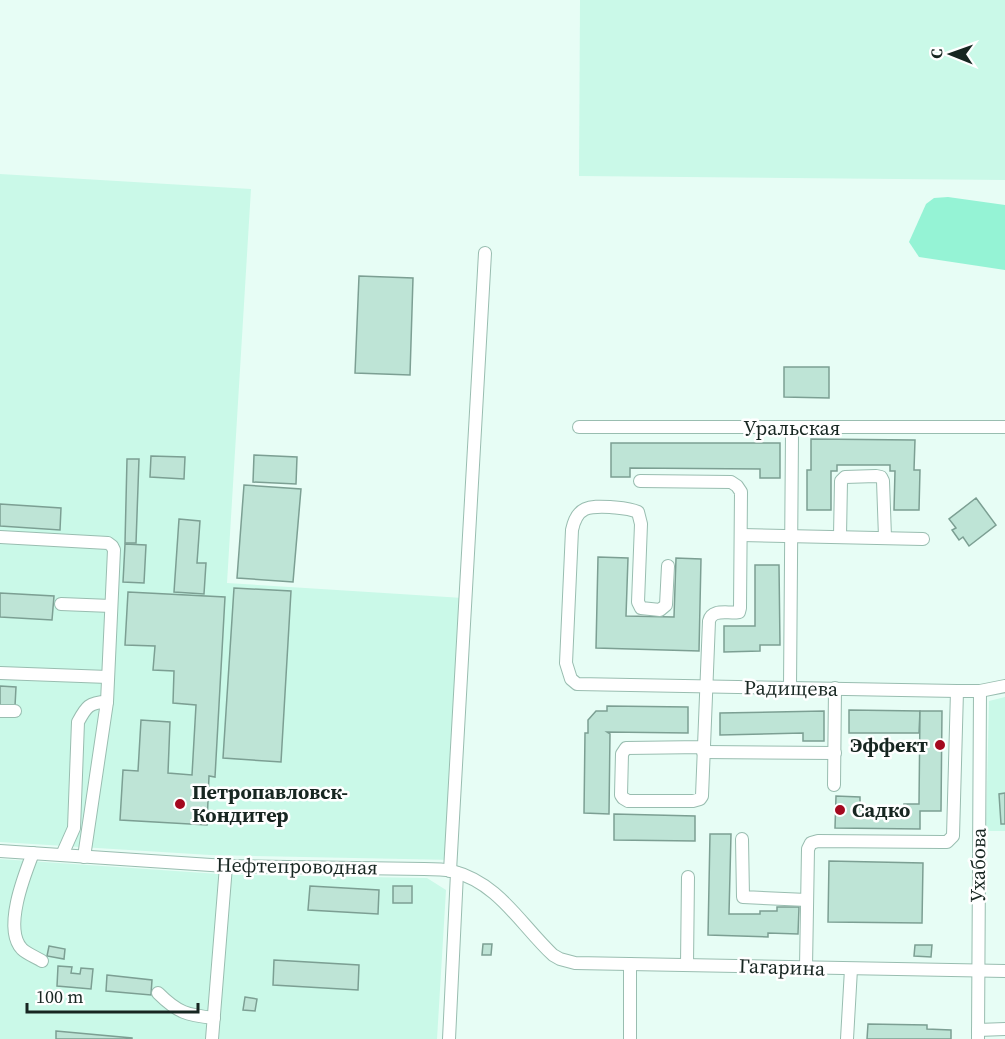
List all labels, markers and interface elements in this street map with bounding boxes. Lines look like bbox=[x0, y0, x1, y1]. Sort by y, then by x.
north arrow bbox=[921, 24, 981, 84]
text: С bbox=[925, 49, 947, 59]
street label: Уральская bbox=[744, 414, 840, 442]
street label: Радищева bbox=[744, 673, 839, 703]
place label: Эффект bbox=[850, 731, 928, 759]
marker: Эффект bbox=[933, 738, 947, 752]
place label: Петропавловск- Кондитер bbox=[192, 778, 348, 829]
place label: Садко bbox=[852, 796, 910, 824]
marker: Петропавловск- Кондитер bbox=[173, 797, 187, 811]
marker: Садко bbox=[833, 803, 847, 817]
street label: Ухабова bbox=[963, 827, 993, 903]
street label: Нефтепроводная bbox=[216, 851, 378, 881]
street label: Гагарина bbox=[738, 951, 827, 983]
scale bar bbox=[27, 976, 198, 1014]
text: 100 m bbox=[36, 984, 83, 1009]

